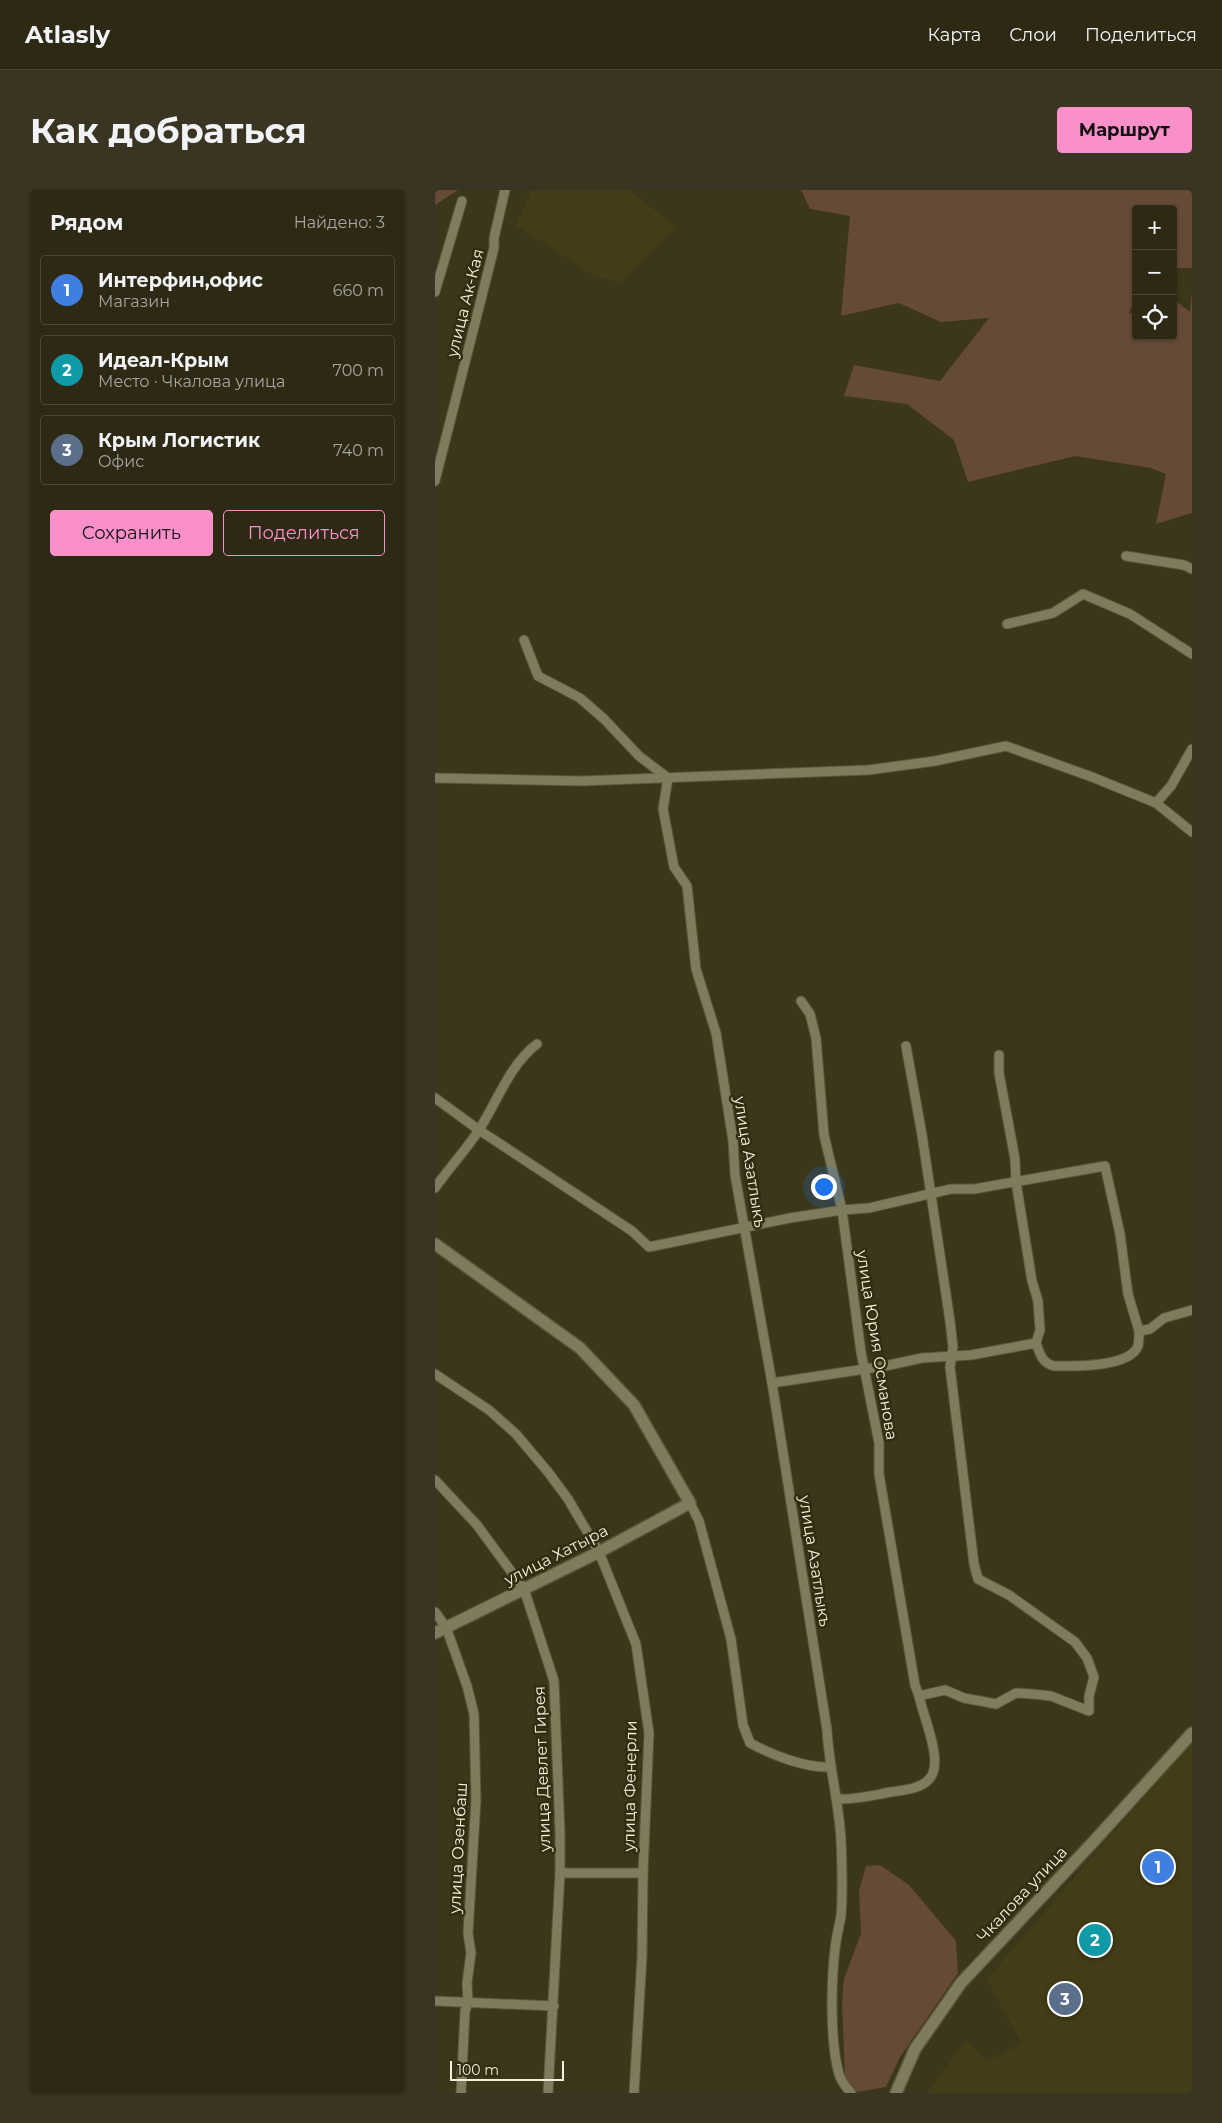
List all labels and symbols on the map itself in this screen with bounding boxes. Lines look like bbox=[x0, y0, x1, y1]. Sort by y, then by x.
street label: улица Ак-Кая bbox=[442, 247, 488, 360]
street label: улица Азатлыкъ bbox=[730, 1094, 770, 1229]
your location bbox=[811, 1174, 837, 1200]
street label: улица Юрия Османова bbox=[852, 1248, 901, 1441]
street label: улица Азатлыкъ bbox=[795, 1493, 835, 1628]
street label: улица Хатыра bbox=[500, 1521, 611, 1590]
street label: улица Девлет Гирея bbox=[530, 1686, 554, 1853]
street label: улица Фенерли bbox=[619, 1720, 641, 1853]
street label: улица Озенбаш bbox=[445, 1782, 471, 1915]
street label: Чкалова улица bbox=[973, 1842, 1071, 1946]
pin: 1 bbox=[1142, 1848, 1174, 1886]
pin: 2 bbox=[1079, 1921, 1111, 1959]
pin: 3 bbox=[1049, 1980, 1081, 2018]
scale bar bbox=[450, 2058, 564, 2081]

